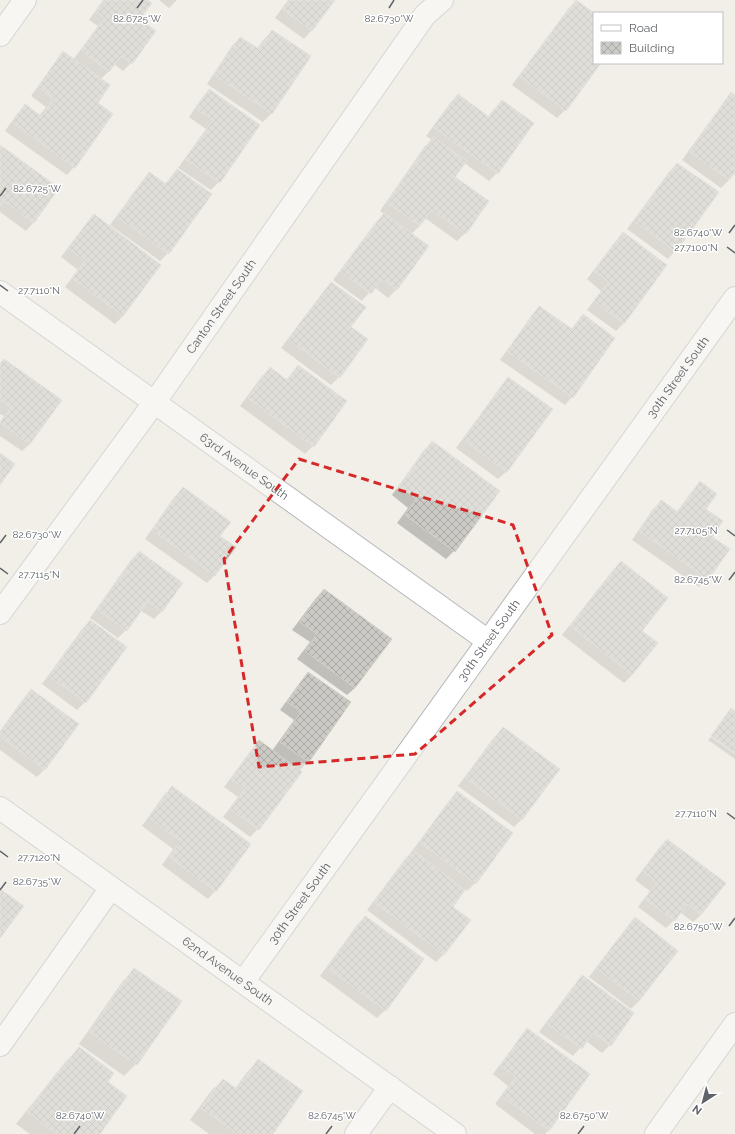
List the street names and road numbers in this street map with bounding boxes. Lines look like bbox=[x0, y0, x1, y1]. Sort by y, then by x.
street label: Canton Street South bbox=[184, 257, 259, 356]
street label: 30th Street South bbox=[644, 334, 712, 421]
street label: 63rd Avenue South bbox=[197, 430, 291, 503]
street label: 30th Street South bbox=[455, 597, 523, 684]
street label: 30th Street South bbox=[266, 860, 334, 947]
street label: 62nd Avenue South bbox=[179, 934, 276, 1008]

